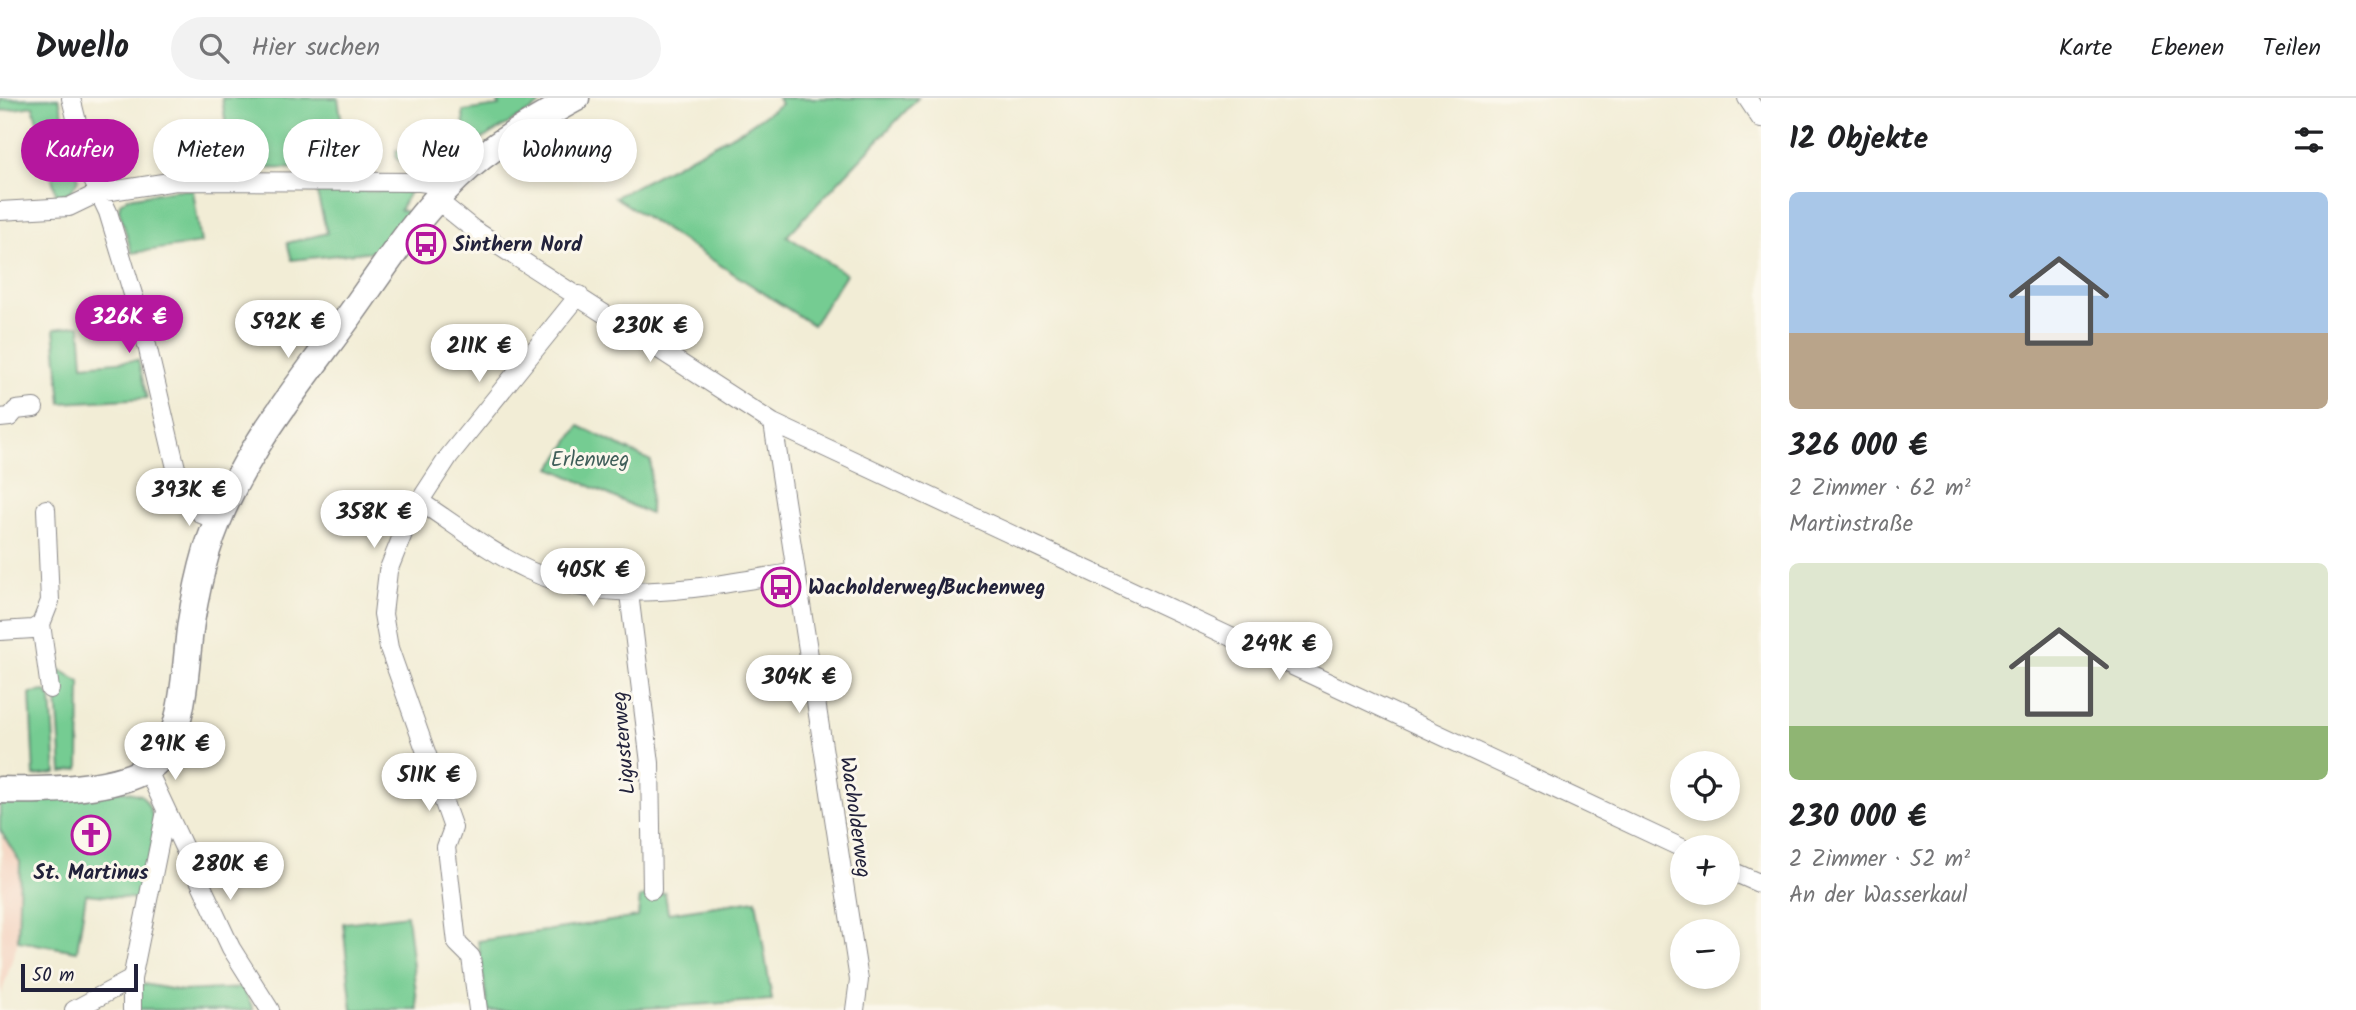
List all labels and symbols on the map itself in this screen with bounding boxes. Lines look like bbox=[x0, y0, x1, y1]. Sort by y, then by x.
bus stop icon: Sinthern Nord bbox=[405, 223, 447, 265]
place label: Sinthern Nord bbox=[453, 229, 583, 262]
pin: 326K € bbox=[72, 296, 186, 355]
pin: 592K € bbox=[231, 300, 345, 360]
pin: 230K € bbox=[593, 304, 707, 364]
pin: 211K € bbox=[422, 324, 536, 384]
park label: Erlenweg bbox=[551, 444, 629, 477]
pin: 393K € bbox=[132, 468, 246, 528]
pin: 358K € bbox=[317, 490, 431, 550]
pin: 405K € bbox=[536, 548, 650, 608]
bus stop icon: Wacholderweg/Buchenweg bbox=[760, 566, 802, 608]
place label: Wacholderweg/Buchenweg bbox=[808, 572, 1045, 605]
pin: 249K € bbox=[1222, 622, 1336, 682]
pin: 304K € bbox=[742, 656, 856, 715]
street label: Ligusterweg bbox=[604, 690, 645, 796]
pin: 291K € bbox=[118, 722, 232, 782]
pin: 511K € bbox=[372, 754, 486, 813]
street label: Wacholderweg bbox=[830, 755, 879, 880]
church icon: St. Martinus bbox=[70, 814, 112, 856]
pin: 280K € bbox=[173, 842, 287, 902]
place label: St. Martinus bbox=[34, 857, 149, 890]
scale bar bbox=[21, 961, 138, 993]

